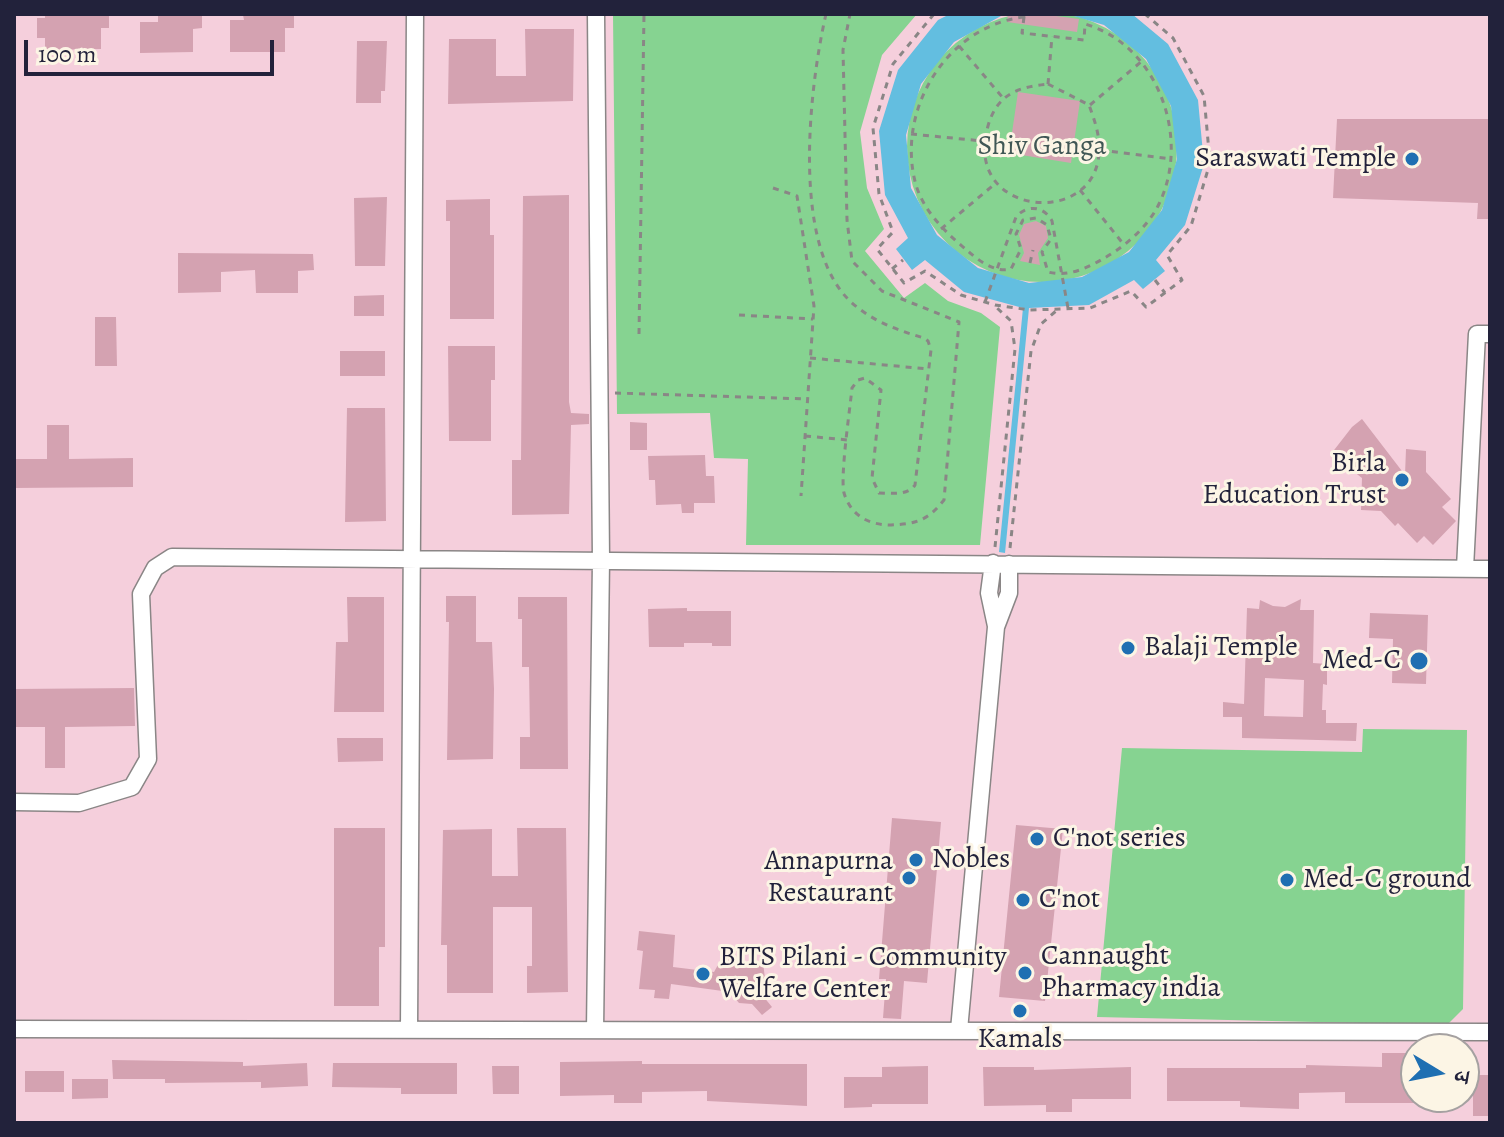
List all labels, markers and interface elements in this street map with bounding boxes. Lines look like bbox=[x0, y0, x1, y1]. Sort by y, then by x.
scale bar bbox=[28, 24, 278, 74]
text: 100 m bbox=[38, 38, 97, 70]
park label: Shiv Ganga bbox=[978, 130, 1106, 164]
place label: Saraswati Temple bbox=[1195, 142, 1396, 176]
marker: Saraswati Temple bbox=[1403, 150, 1421, 168]
place label: Birla Education Trust bbox=[1203, 447, 1386, 513]
marker: Birla Education Trust bbox=[1393, 471, 1411, 489]
place label: Balaji Temple bbox=[1144, 631, 1298, 665]
marker: Balaji Temple bbox=[1119, 639, 1137, 657]
place label: Med-C bbox=[1322, 644, 1401, 678]
marker: Med-C bbox=[1408, 650, 1430, 672]
place label: C'not series bbox=[1053, 822, 1186, 856]
marker: C'not series bbox=[1028, 830, 1046, 848]
place label: Nobles bbox=[932, 843, 1010, 877]
place label: Annapurna Restaurant bbox=[764, 845, 893, 911]
marker: Nobles bbox=[907, 851, 925, 869]
place label: Med-C ground bbox=[1303, 863, 1471, 897]
marker: Annapurna Restaurant bbox=[900, 869, 918, 887]
marker: Med-C ground bbox=[1278, 871, 1296, 889]
place label: C'not bbox=[1039, 883, 1100, 917]
marker: C'not bbox=[1014, 891, 1032, 909]
place label: Cannaught Pharmacy india bbox=[1041, 940, 1221, 1006]
place label: BITS Pilani - Community Welfare Center bbox=[719, 941, 1006, 1007]
marker: Cannaught Pharmacy india bbox=[1016, 964, 1034, 982]
marker: BITS Pilani - Community Welfare Center bbox=[694, 965, 712, 983]
marker: Kamals bbox=[1011, 1002, 1029, 1020]
place label: Kamals bbox=[978, 1023, 1062, 1057]
north arrow bbox=[1400, 1033, 1480, 1113]
text: उ bbox=[1446, 1069, 1477, 1085]

